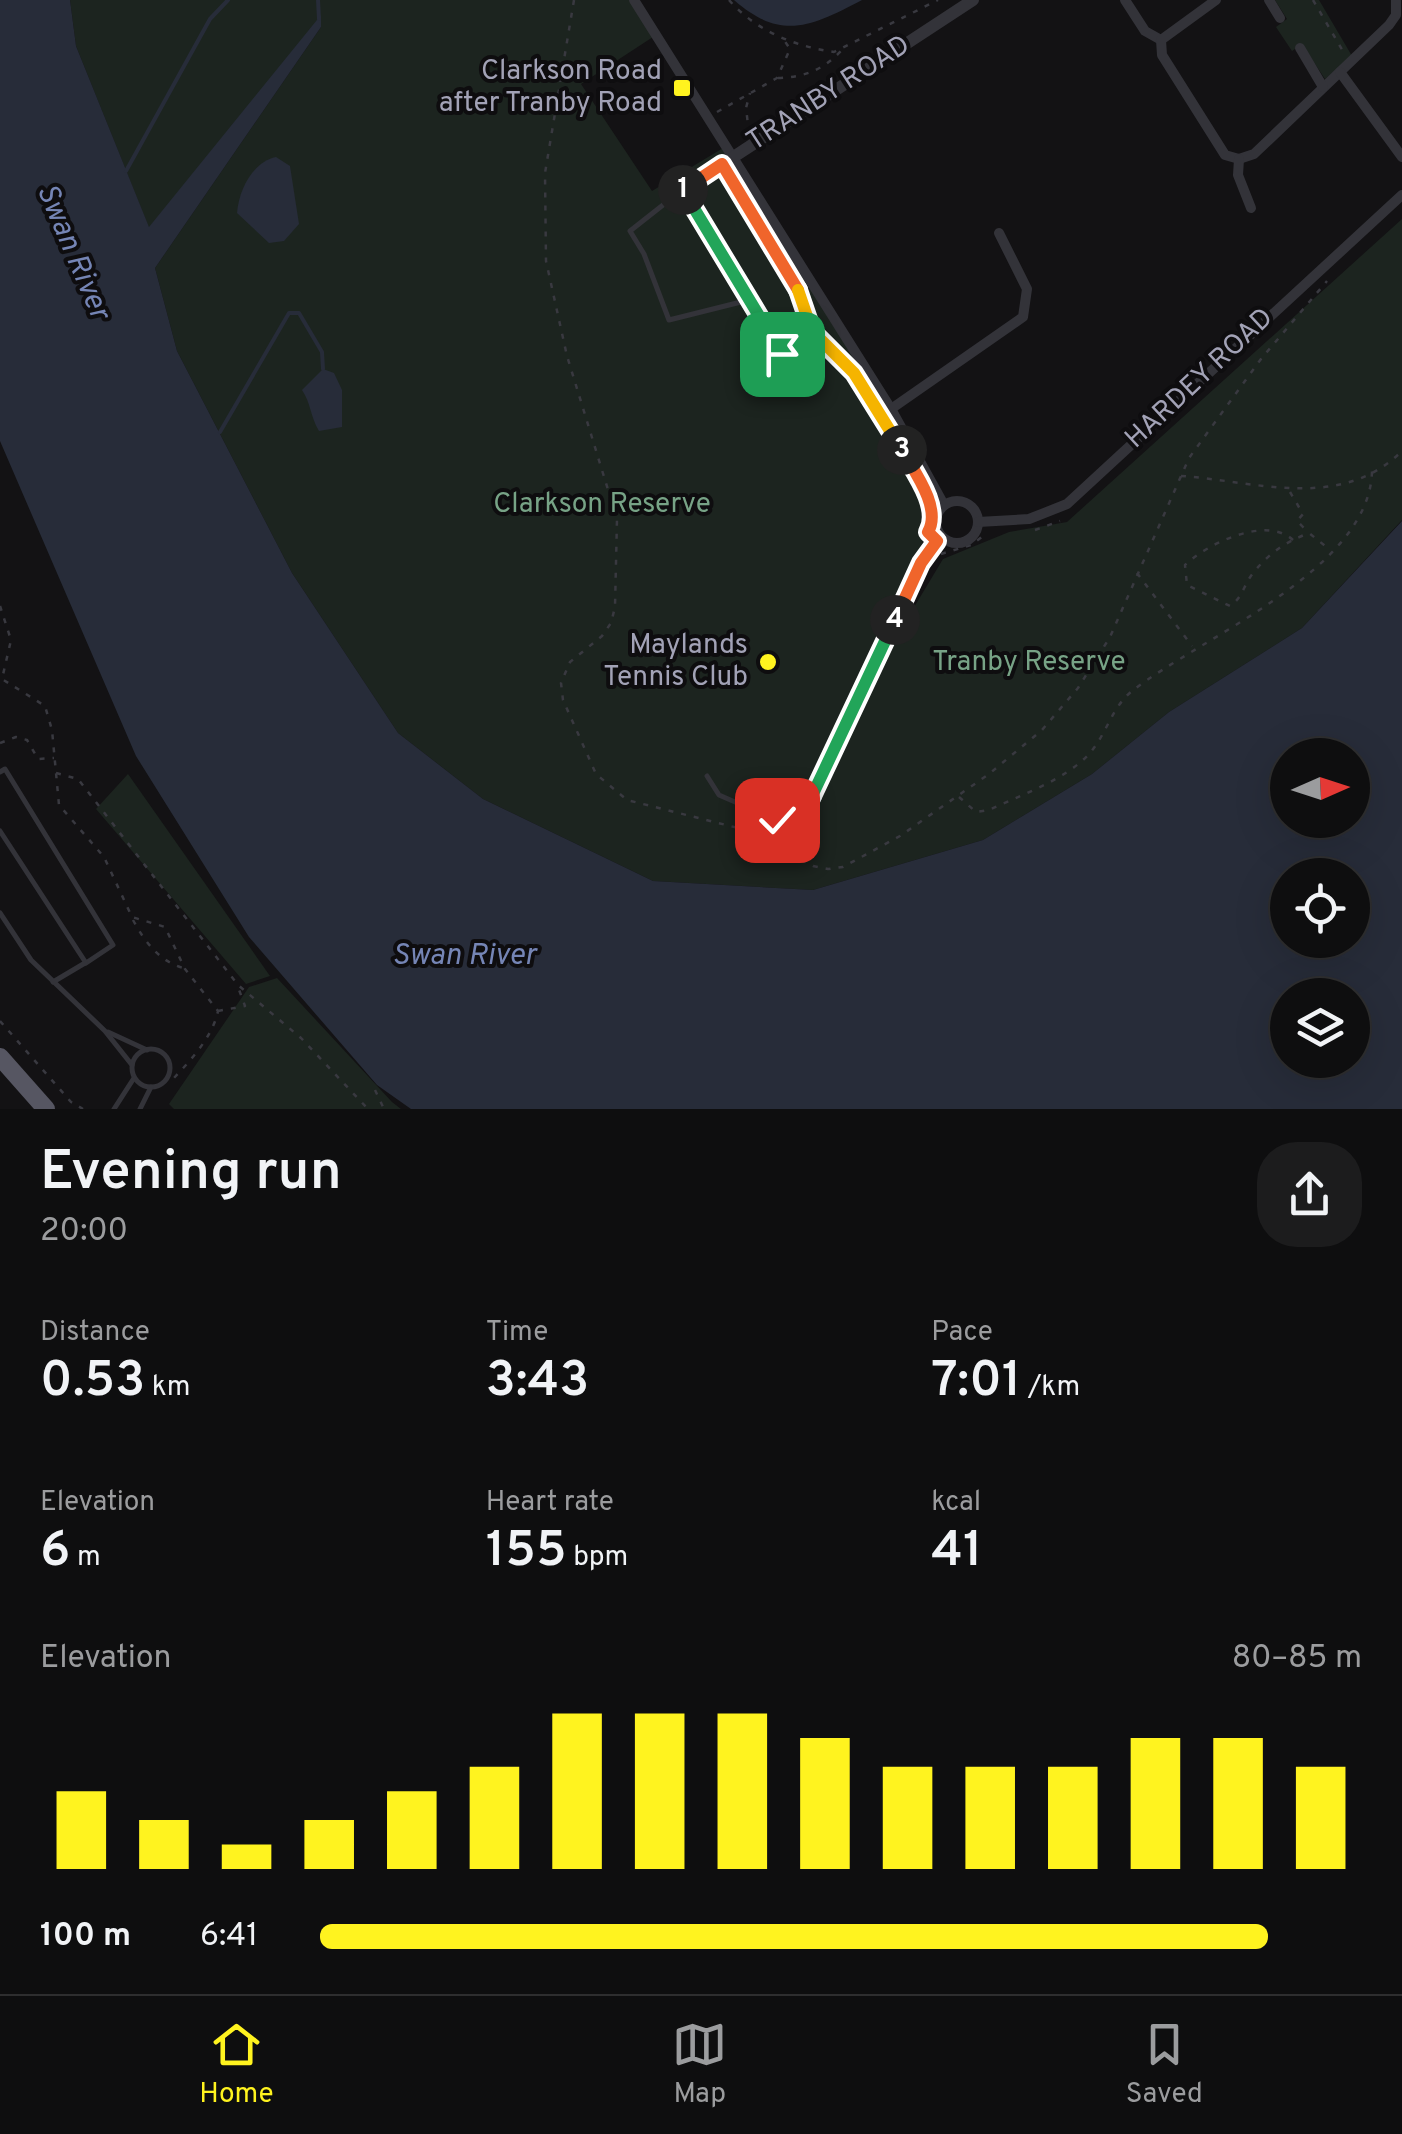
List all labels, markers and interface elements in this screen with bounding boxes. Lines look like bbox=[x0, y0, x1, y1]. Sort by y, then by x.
street label: TRANBY ROAD bbox=[740, 28, 918, 160]
place label: Clarkson Road after Tranby Road bbox=[439, 54, 662, 122]
marker: Clarkson Road after Tranby Road bbox=[671, 77, 693, 99]
pin: 1 bbox=[658, 165, 708, 215]
text: 1 bbox=[677, 172, 689, 208]
water label: Swan River bbox=[27, 178, 118, 328]
street label: HARDEY ROAD bbox=[1118, 301, 1282, 457]
pin bbox=[740, 312, 825, 397]
icon: arrive bbox=[755, 327, 810, 382]
pin: 3 bbox=[877, 425, 927, 475]
text: 3 bbox=[894, 432, 910, 468]
park label: Clarkson Reserve bbox=[493, 487, 711, 523]
pin: 4 bbox=[870, 595, 920, 645]
text: 4 bbox=[886, 602, 904, 638]
place label: Maylands Tennis Club bbox=[603, 628, 748, 696]
park label: Tranby Reserve bbox=[932, 645, 1126, 681]
marker: Maylands Tennis Club bbox=[757, 651, 779, 673]
north arrow bbox=[1270, 738, 1370, 838]
map controls bbox=[1270, 738, 1370, 1078]
pin bbox=[735, 778, 820, 863]
icon: check bbox=[750, 793, 805, 848]
button: locate bbox=[1270, 858, 1370, 958]
water label: Swan River bbox=[392, 938, 539, 975]
button: layers bbox=[1270, 978, 1370, 1078]
text: Evening run bbox=[40, 1139, 342, 1209]
button: share bbox=[1257, 1142, 1362, 1247]
text: 20:00 bbox=[40, 1212, 128, 1252]
text: Distance bbox=[40, 1315, 150, 1351]
text: Time bbox=[486, 1315, 548, 1351]
text: Pace bbox=[931, 1315, 993, 1351]
text: 0.53 bbox=[40, 1351, 145, 1414]
text: 3:43 bbox=[486, 1351, 589, 1414]
text: 7:01 bbox=[931, 1351, 1021, 1414]
text: km bbox=[145, 1370, 191, 1406]
text: /km bbox=[1021, 1370, 1080, 1406]
text: Elevation bbox=[40, 1485, 155, 1521]
text: Heart rate bbox=[486, 1485, 614, 1521]
text: kcal bbox=[931, 1485, 981, 1521]
text: 6 bbox=[40, 1521, 70, 1584]
text: 155 bbox=[486, 1521, 567, 1584]
text: 41 bbox=[931, 1521, 983, 1584]
text: m bbox=[70, 1540, 101, 1576]
text: bpm bbox=[567, 1540, 628, 1576]
text: Elevation bbox=[40, 1639, 172, 1679]
text: 80–85 m bbox=[1232, 1639, 1362, 1679]
text: 100 m bbox=[40, 1917, 131, 1957]
text: 6:41 bbox=[200, 1917, 258, 1957]
tab: Home bbox=[199, 2017, 274, 2113]
tab: Map bbox=[672, 2017, 727, 2113]
tab: Saved bbox=[1126, 2017, 1203, 2113]

